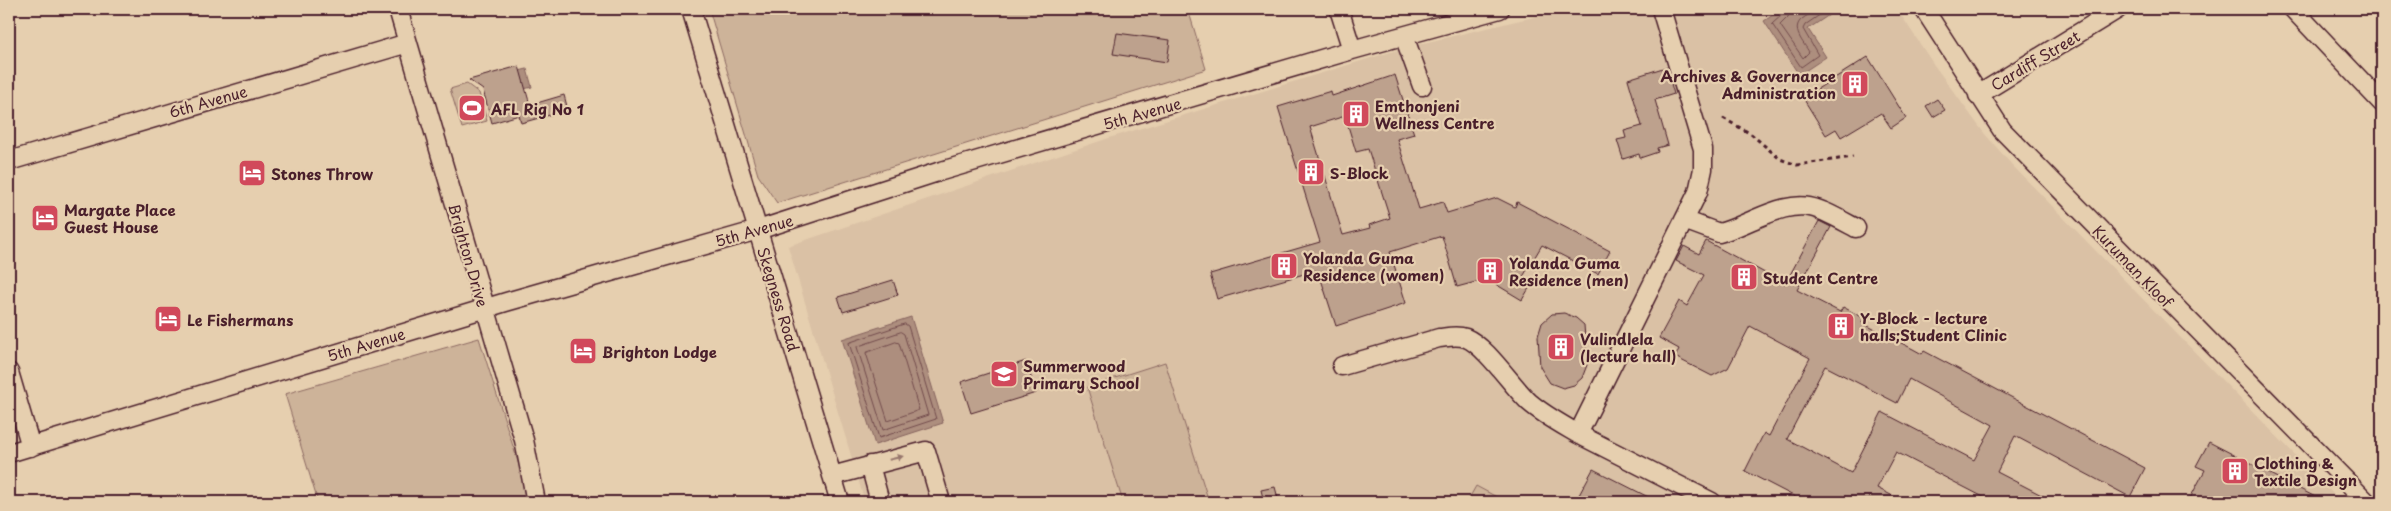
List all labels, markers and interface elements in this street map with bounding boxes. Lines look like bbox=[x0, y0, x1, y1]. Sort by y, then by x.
street label: Cardiff Street bbox=[1986, 24, 2084, 96]
place label: Archives & Governance Administration bbox=[1661, 64, 1836, 104]
building icon: Archives & Governance Administration bbox=[1840, 69, 1870, 99]
street label: 6th Avenue bbox=[166, 79, 250, 123]
street label: 5th Avenue bbox=[1100, 91, 1184, 135]
sports icon: AFL Rig No 1 bbox=[457, 93, 487, 123]
place label: Emthonjeni Wellness Centre bbox=[1375, 94, 1495, 134]
place label: AFL Rig No 1 bbox=[490, 97, 584, 120]
building icon: Emthonjeni Wellness Centre bbox=[1341, 99, 1371, 129]
building icon: S-Block bbox=[1296, 157, 1326, 187]
hotel icon: Stones Throw bbox=[237, 158, 267, 188]
place label: S-Block bbox=[1330, 161, 1389, 184]
place label: Stones Throw bbox=[271, 162, 374, 185]
place label: Margate Place Guest House bbox=[64, 198, 176, 238]
street label: Brighton Drive bbox=[443, 200, 495, 310]
hotel icon: Margate Place Guest House bbox=[30, 203, 60, 233]
street label: 5th Avenue bbox=[712, 208, 796, 252]
street label: Kuruman Kloof bbox=[2088, 220, 2179, 313]
street label: Skegness Road bbox=[752, 244, 806, 354]
place label: Yolanda Guma Residence (women) bbox=[1303, 246, 1444, 286]
building icon: Yolanda Guma Residence (women) bbox=[1269, 251, 1299, 281]
place label: Yolanda Guma Residence (men) bbox=[1509, 251, 1629, 291]
building icon: Yolanda Guma Residence (men) bbox=[1475, 256, 1505, 286]
building icon: Student Centre bbox=[1729, 262, 1759, 292]
place label: Student Centre bbox=[1763, 266, 1878, 289]
hotel icon: Le Fishermans bbox=[153, 304, 183, 334]
place label: Y-Block - lecture halls;Student Clinic bbox=[1860, 306, 2007, 346]
place label: Le Fishermans bbox=[187, 308, 293, 331]
building icon: Y-Block - lecture halls;Student Clinic bbox=[1826, 311, 1856, 341]
street label: 5th Avenue bbox=[324, 321, 408, 367]
place label: Vulindlela (lecture hall) bbox=[1580, 327, 1676, 367]
building icon: Vulindlela (lecture hall) bbox=[1546, 332, 1576, 362]
hotel icon: Brighton Lodge bbox=[568, 336, 598, 366]
place label: Brighton Lodge bbox=[602, 340, 717, 363]
place label: Summerwood Primary School bbox=[1023, 354, 1139, 394]
school or university icon: Summerwood Primary School bbox=[989, 359, 1019, 389]
place label: Clothing & Textile Design bbox=[2254, 451, 2357, 491]
one-way arrow bbox=[889, 454, 904, 462]
building icon: Clothing & Textile Design bbox=[2220, 456, 2250, 486]

